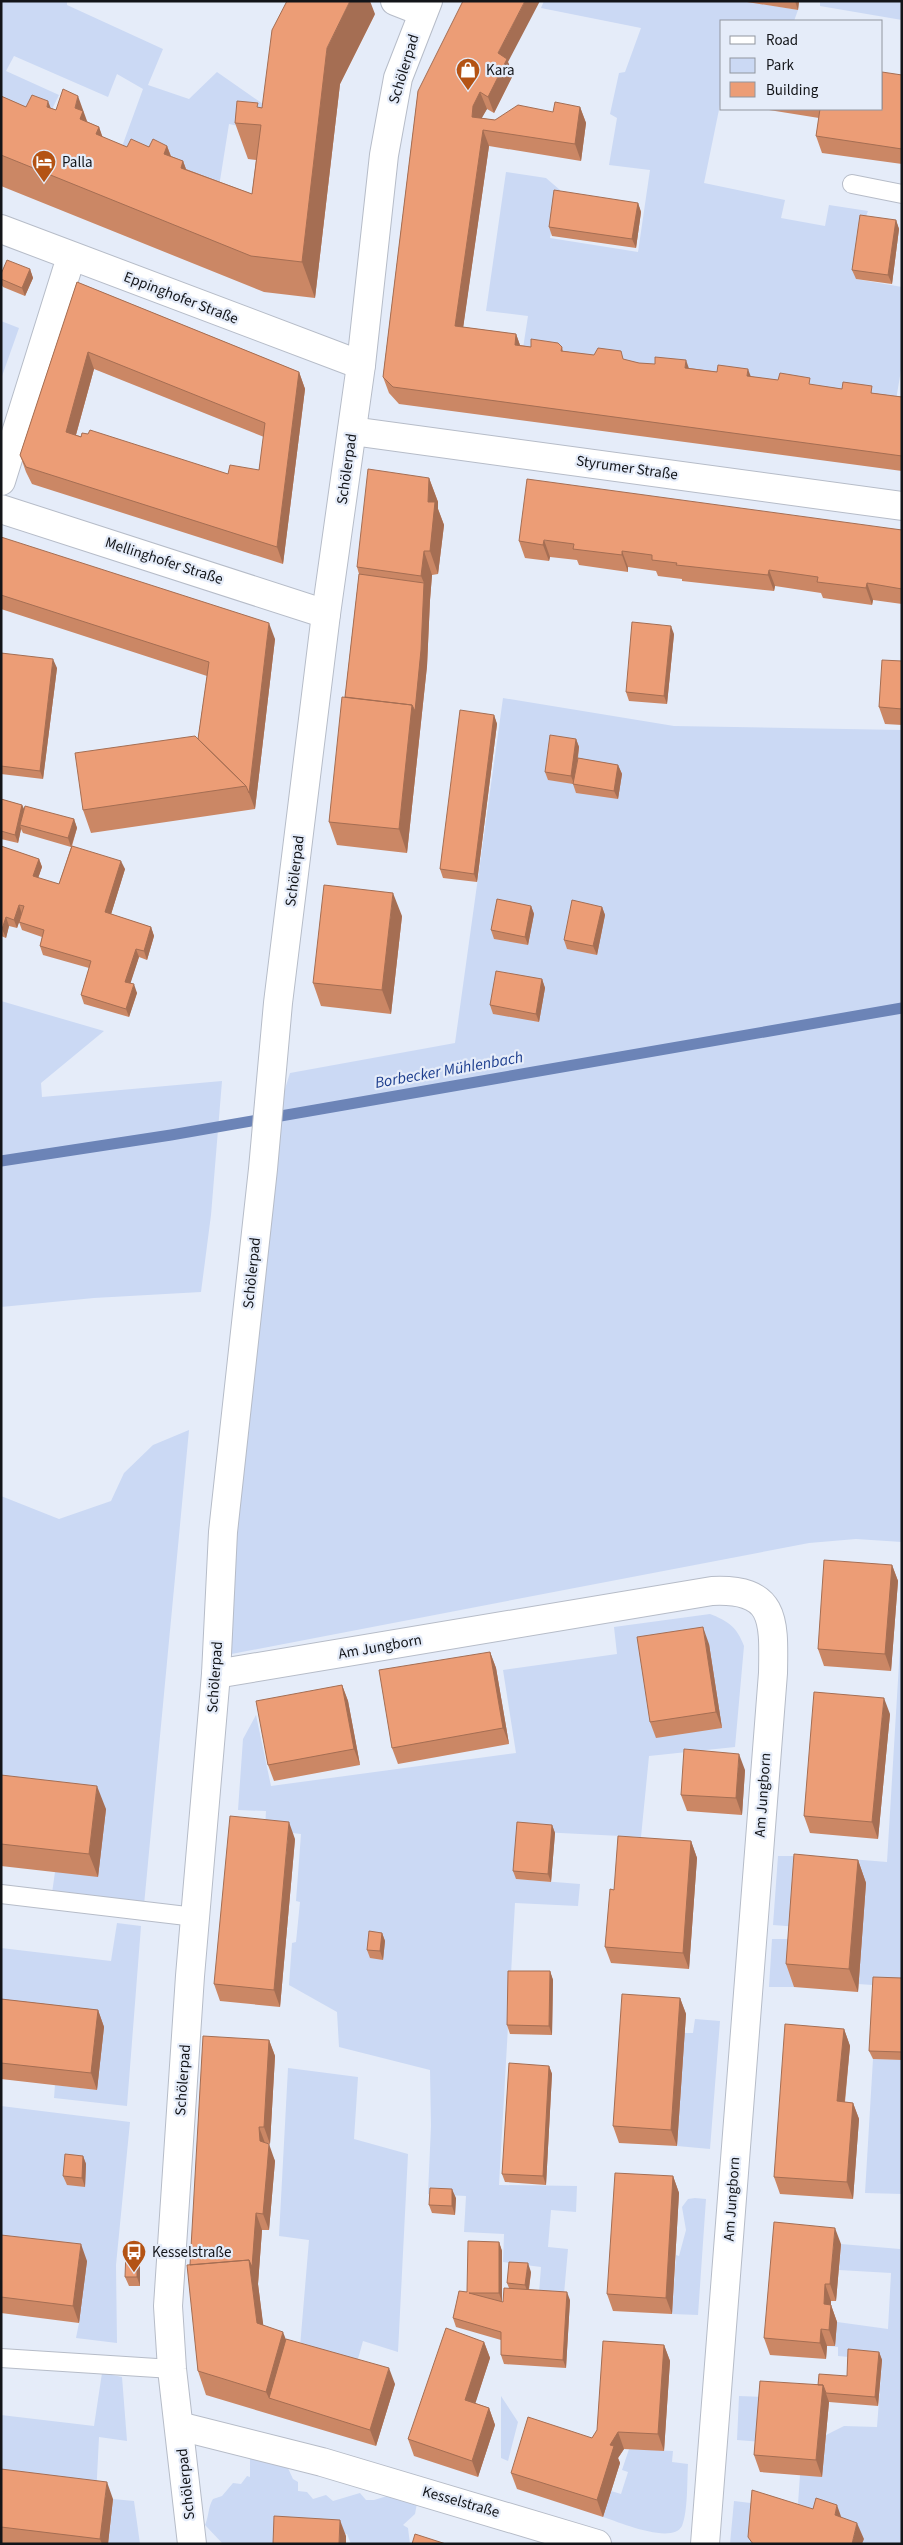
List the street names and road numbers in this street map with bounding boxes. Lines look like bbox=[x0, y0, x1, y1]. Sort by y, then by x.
street label: Schölerpad bbox=[383, 32, 425, 106]
street label: Eppinghofer Straße bbox=[121, 266, 241, 330]
street label: Schölerpad bbox=[332, 432, 362, 506]
street label: Styrumer Straße bbox=[575, 450, 679, 486]
street label: Mellinghofer Straße bbox=[102, 532, 226, 590]
street label: Schölerpad bbox=[280, 834, 310, 908]
street label: Schölerpad bbox=[238, 1236, 266, 1310]
street label: Am Jungborn bbox=[337, 1629, 423, 1665]
street label: Schölerpad bbox=[202, 1641, 228, 1713]
street label: Am Jungborn bbox=[750, 1752, 776, 1838]
street label: Schölerpad bbox=[170, 2044, 196, 2116]
street label: Am Jungborn bbox=[719, 2156, 745, 2242]
street label: Schölerpad bbox=[172, 2447, 200, 2521]
street label: Kesselstraße bbox=[420, 2481, 502, 2523]

